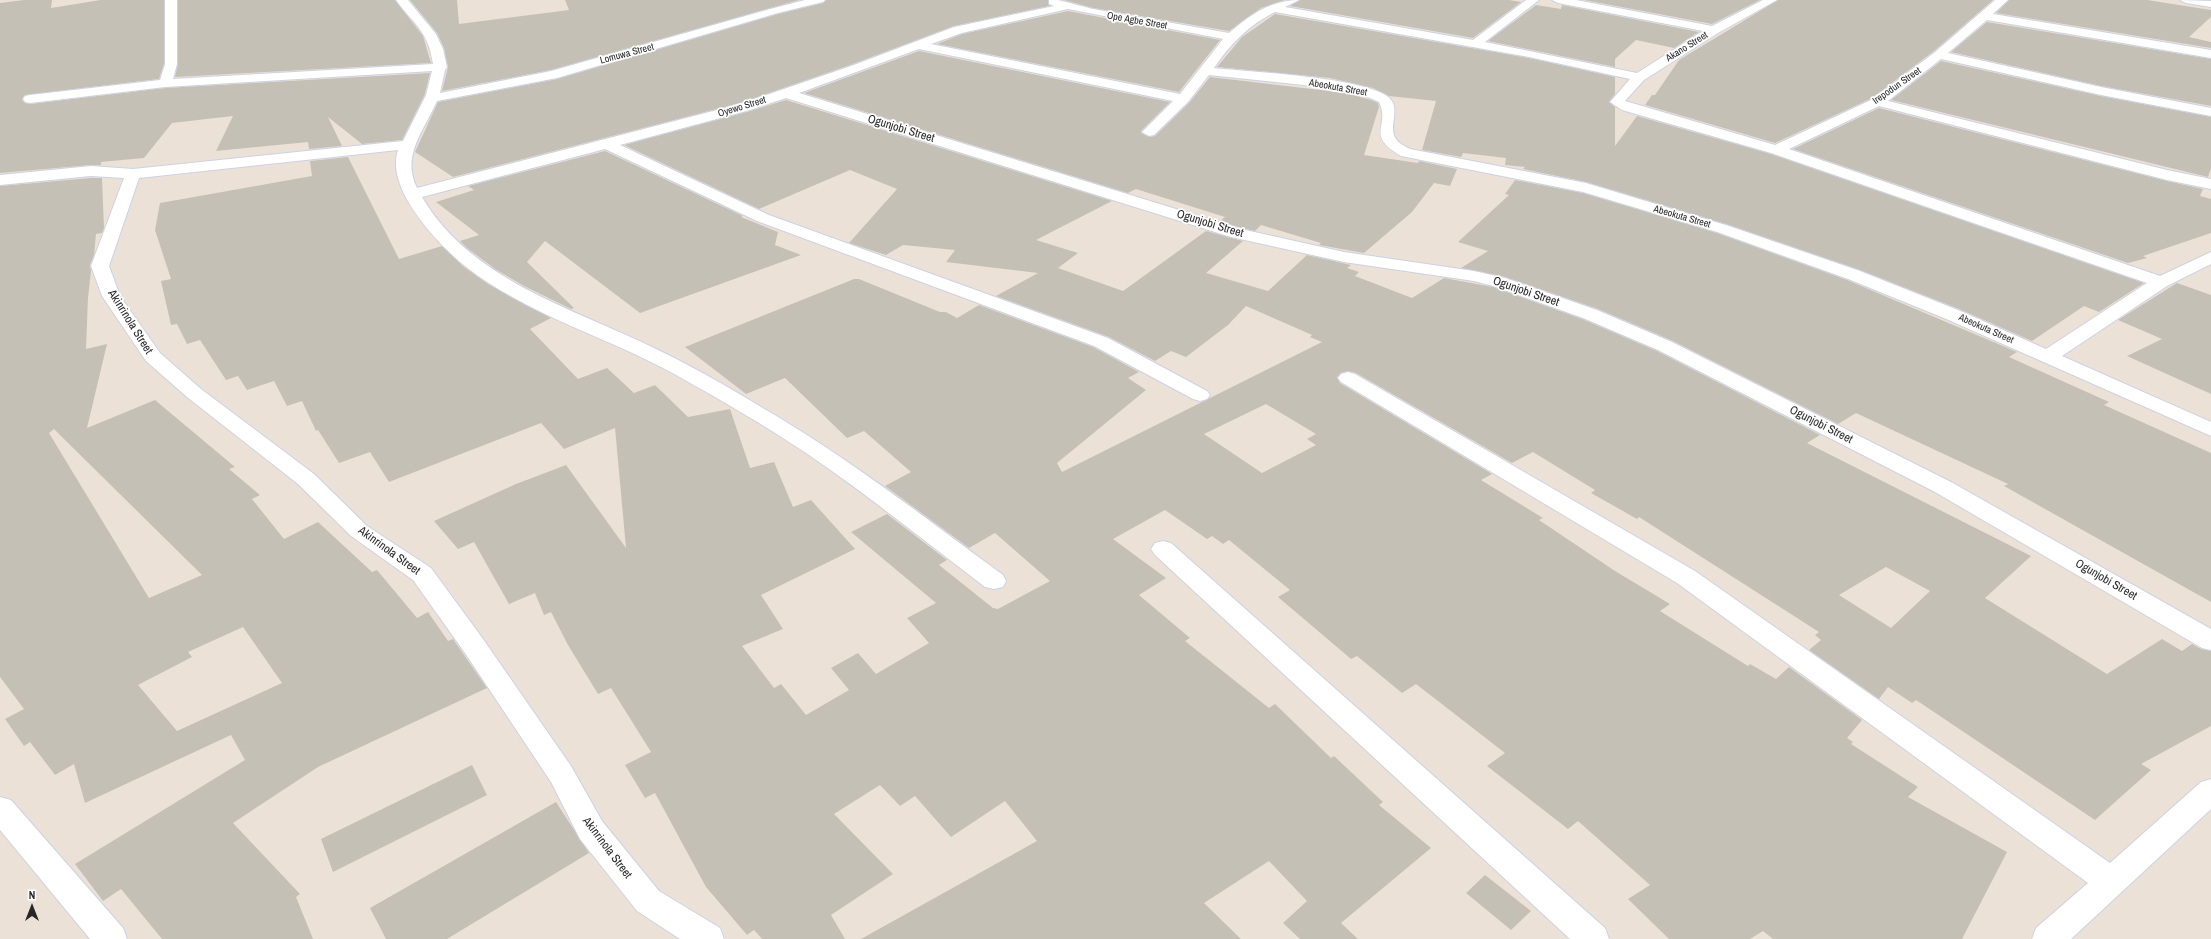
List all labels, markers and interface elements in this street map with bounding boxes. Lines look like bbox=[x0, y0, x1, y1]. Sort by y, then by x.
street label: Ope Agbe Street bbox=[1106, 10, 1168, 32]
street label: Akano Street bbox=[1664, 29, 1710, 65]
street label: Lomuwa Street bbox=[599, 41, 655, 67]
street label: Irepodun Street bbox=[1870, 65, 1924, 107]
street label: Abeokuta Street bbox=[1308, 77, 1368, 99]
street label: Oyewo Street bbox=[716, 94, 768, 120]
street label: Ogunjobi Street bbox=[866, 112, 936, 146]
street label: Abeokuta Street bbox=[1652, 203, 1712, 231]
street label: Ogunjobi Street bbox=[1175, 207, 1245, 241]
street label: Ogunjobi Street bbox=[1491, 274, 1561, 310]
street label: Akinrinola Street bbox=[104, 287, 156, 357]
street label: Abeokuta Street bbox=[1957, 312, 2015, 346]
street label: Ogunjobi Street bbox=[1787, 403, 1855, 447]
street label: Akinrinola Street bbox=[355, 524, 423, 578]
street label: Ogunjobi Street bbox=[2073, 557, 2139, 603]
street label: Akinrinola Street bbox=[579, 814, 635, 882]
north arrow bbox=[12, 887, 52, 927]
text: N bbox=[29, 888, 35, 902]

